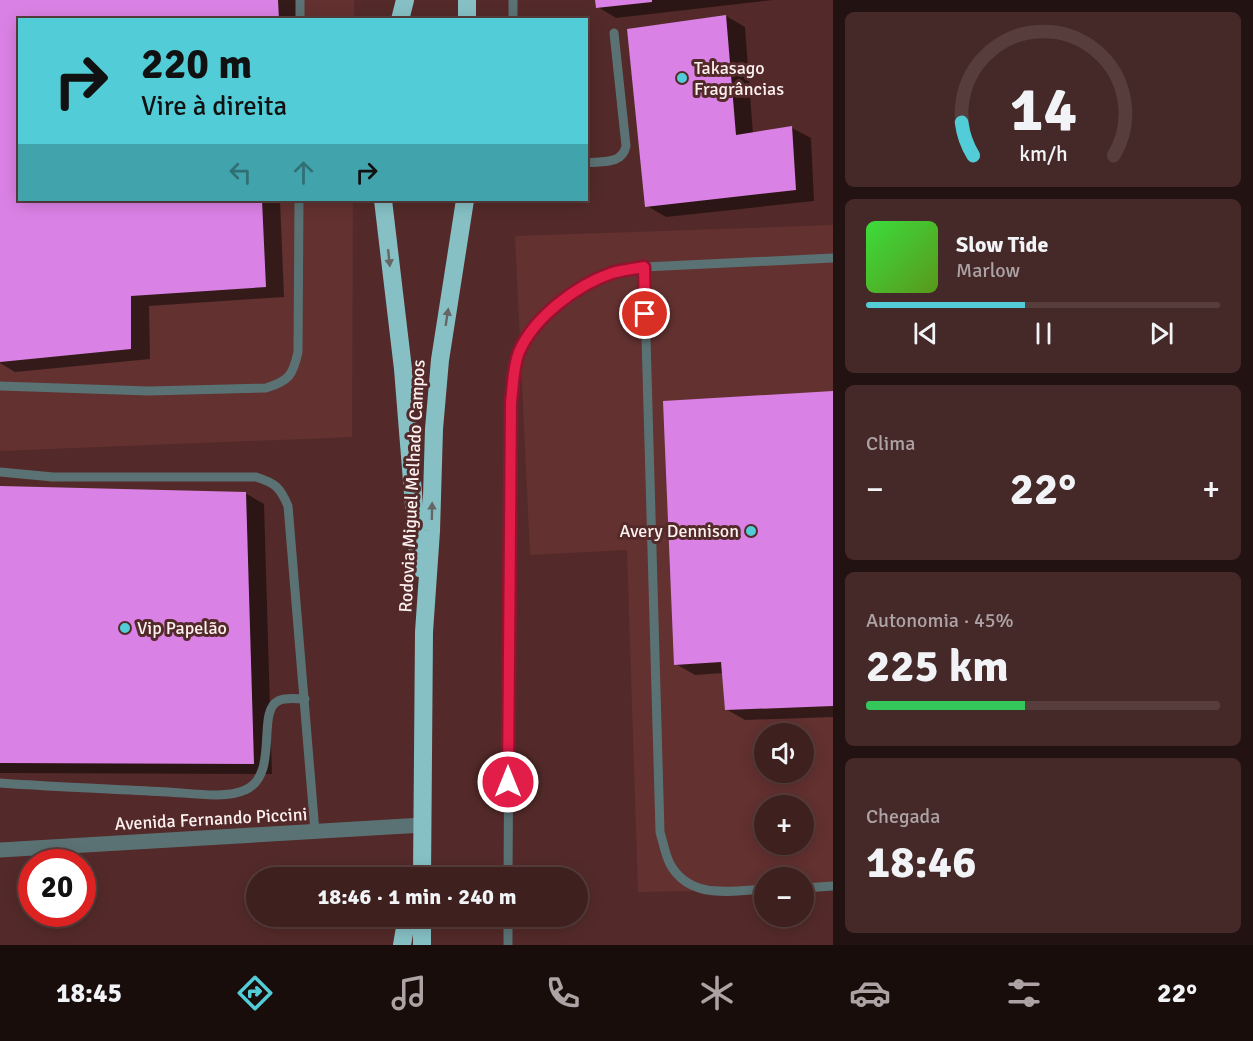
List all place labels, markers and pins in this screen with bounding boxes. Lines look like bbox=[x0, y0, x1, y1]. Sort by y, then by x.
place label: Takasago Fragrâncias bbox=[694, 57, 784, 100]
marker: Takasago Fragrâncias bbox=[675, 71, 689, 85]
pin bbox=[619, 288, 670, 339]
place label: Avery Dennison bbox=[620, 520, 739, 542]
marker: Avery Dennison bbox=[744, 524, 758, 538]
place label: Vip Papelão bbox=[137, 617, 227, 639]
marker: Vip Papelão bbox=[118, 621, 132, 635]

